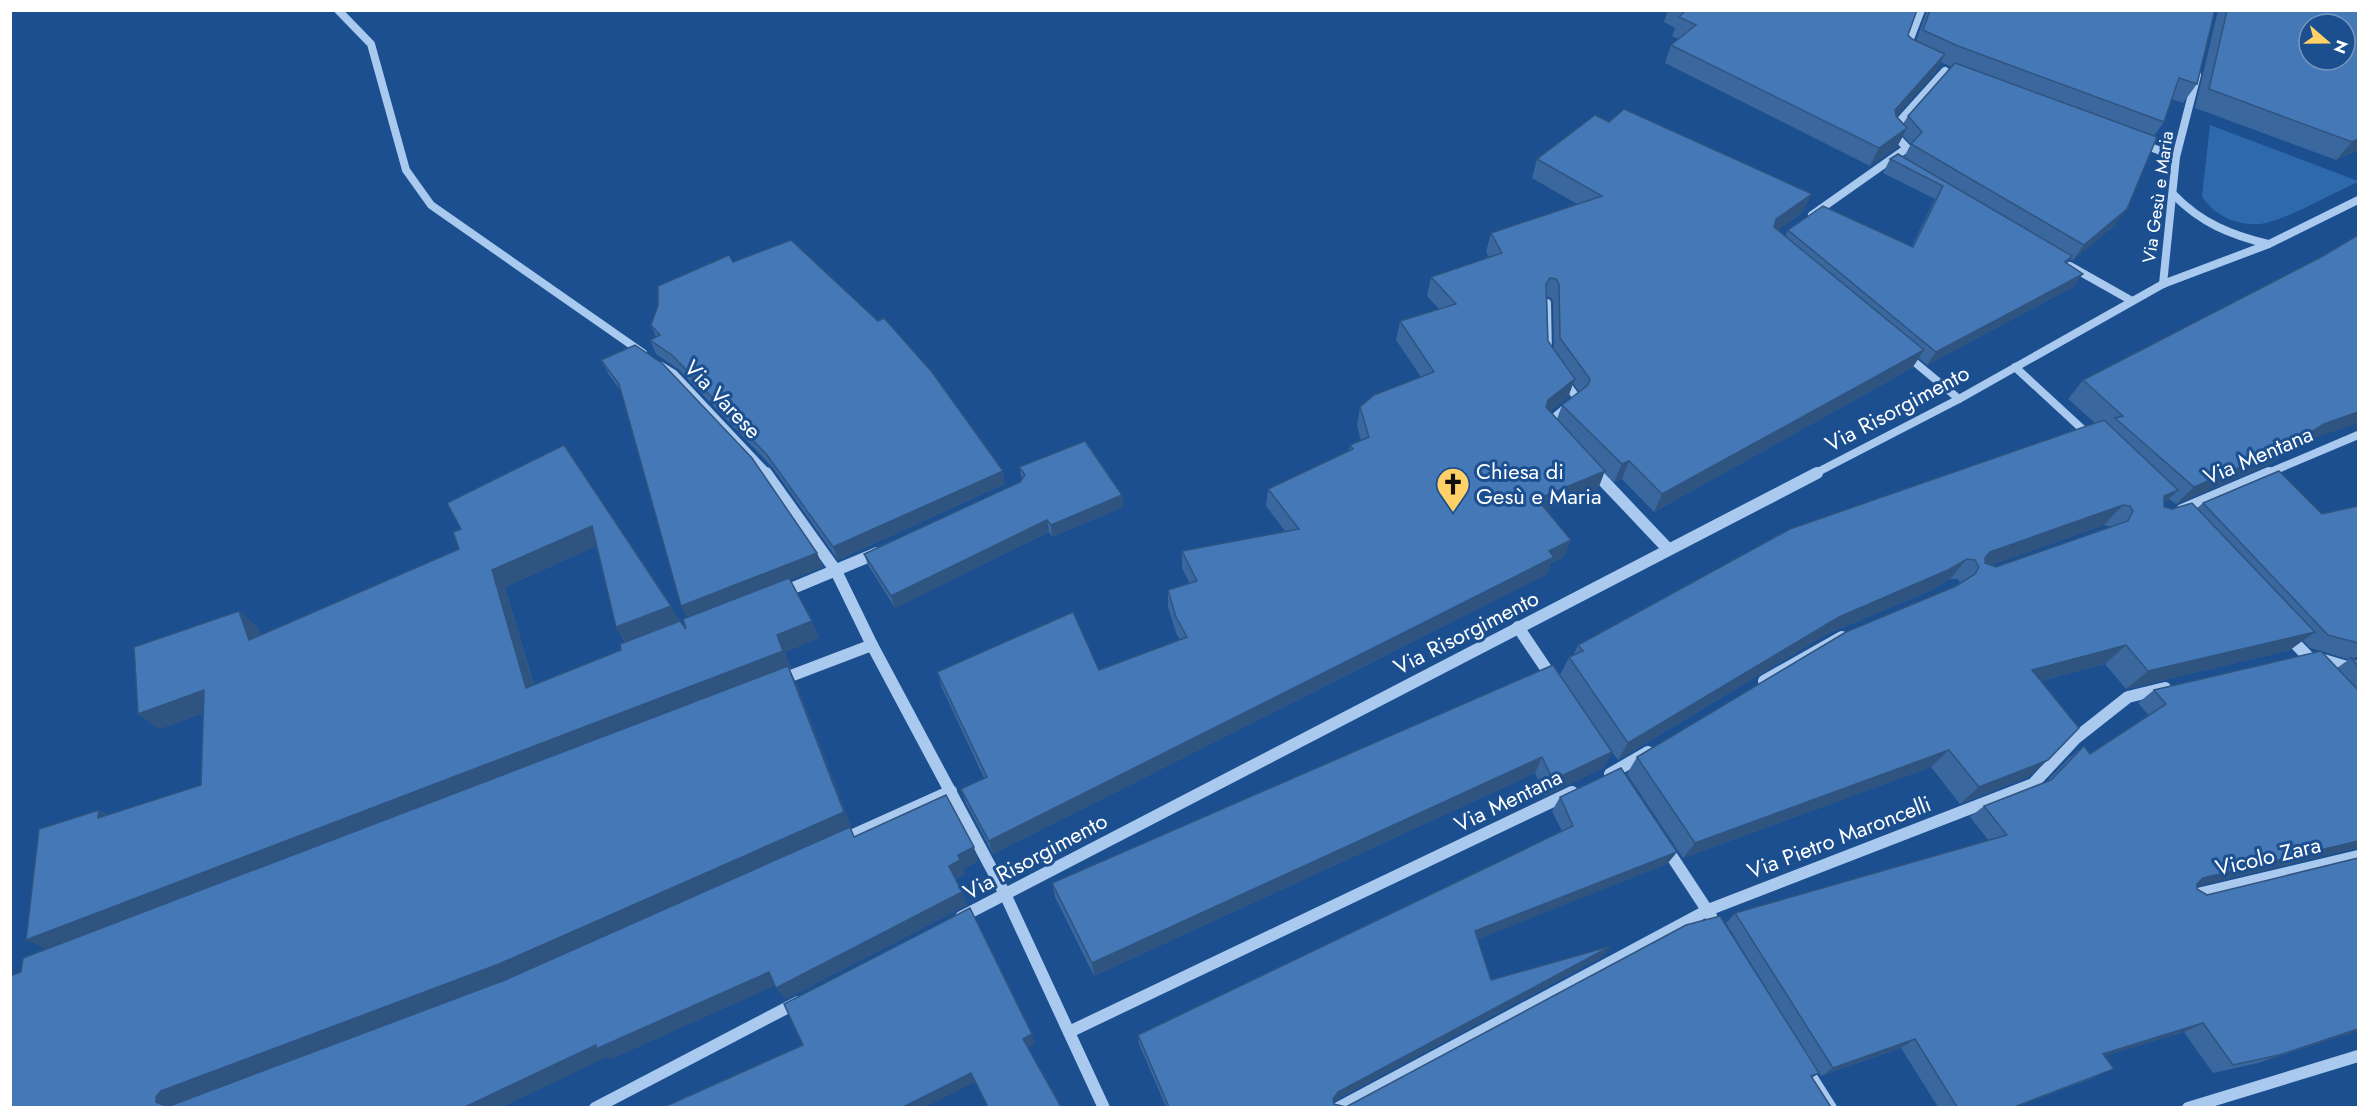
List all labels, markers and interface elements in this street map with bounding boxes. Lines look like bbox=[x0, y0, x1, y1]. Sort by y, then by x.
north arrow bbox=[2297, 12, 2357, 72]
text: N bbox=[2328, 37, 2354, 57]
street label: Via Gesù e Maria bbox=[2136, 129, 2180, 265]
street label: Via Varese bbox=[677, 352, 769, 446]
street label: Via Risorgimento bbox=[1819, 357, 1975, 459]
street label: Via Mentana bbox=[2198, 418, 2318, 492]
place label: Chiesa di Gesù e Maria bbox=[1476, 455, 1602, 512]
church icon: Chiesa di Gesù e Maria bbox=[1435, 466, 1471, 513]
street label: Via Risorgimento bbox=[1388, 582, 1544, 682]
street label: Via Mentana bbox=[1449, 760, 1567, 840]
street label: Via Pietro Maroncelli bbox=[1742, 787, 1936, 887]
street label: Via Risorgimento bbox=[957, 805, 1113, 907]
street label: Vicolo Zara bbox=[2212, 828, 2324, 884]

